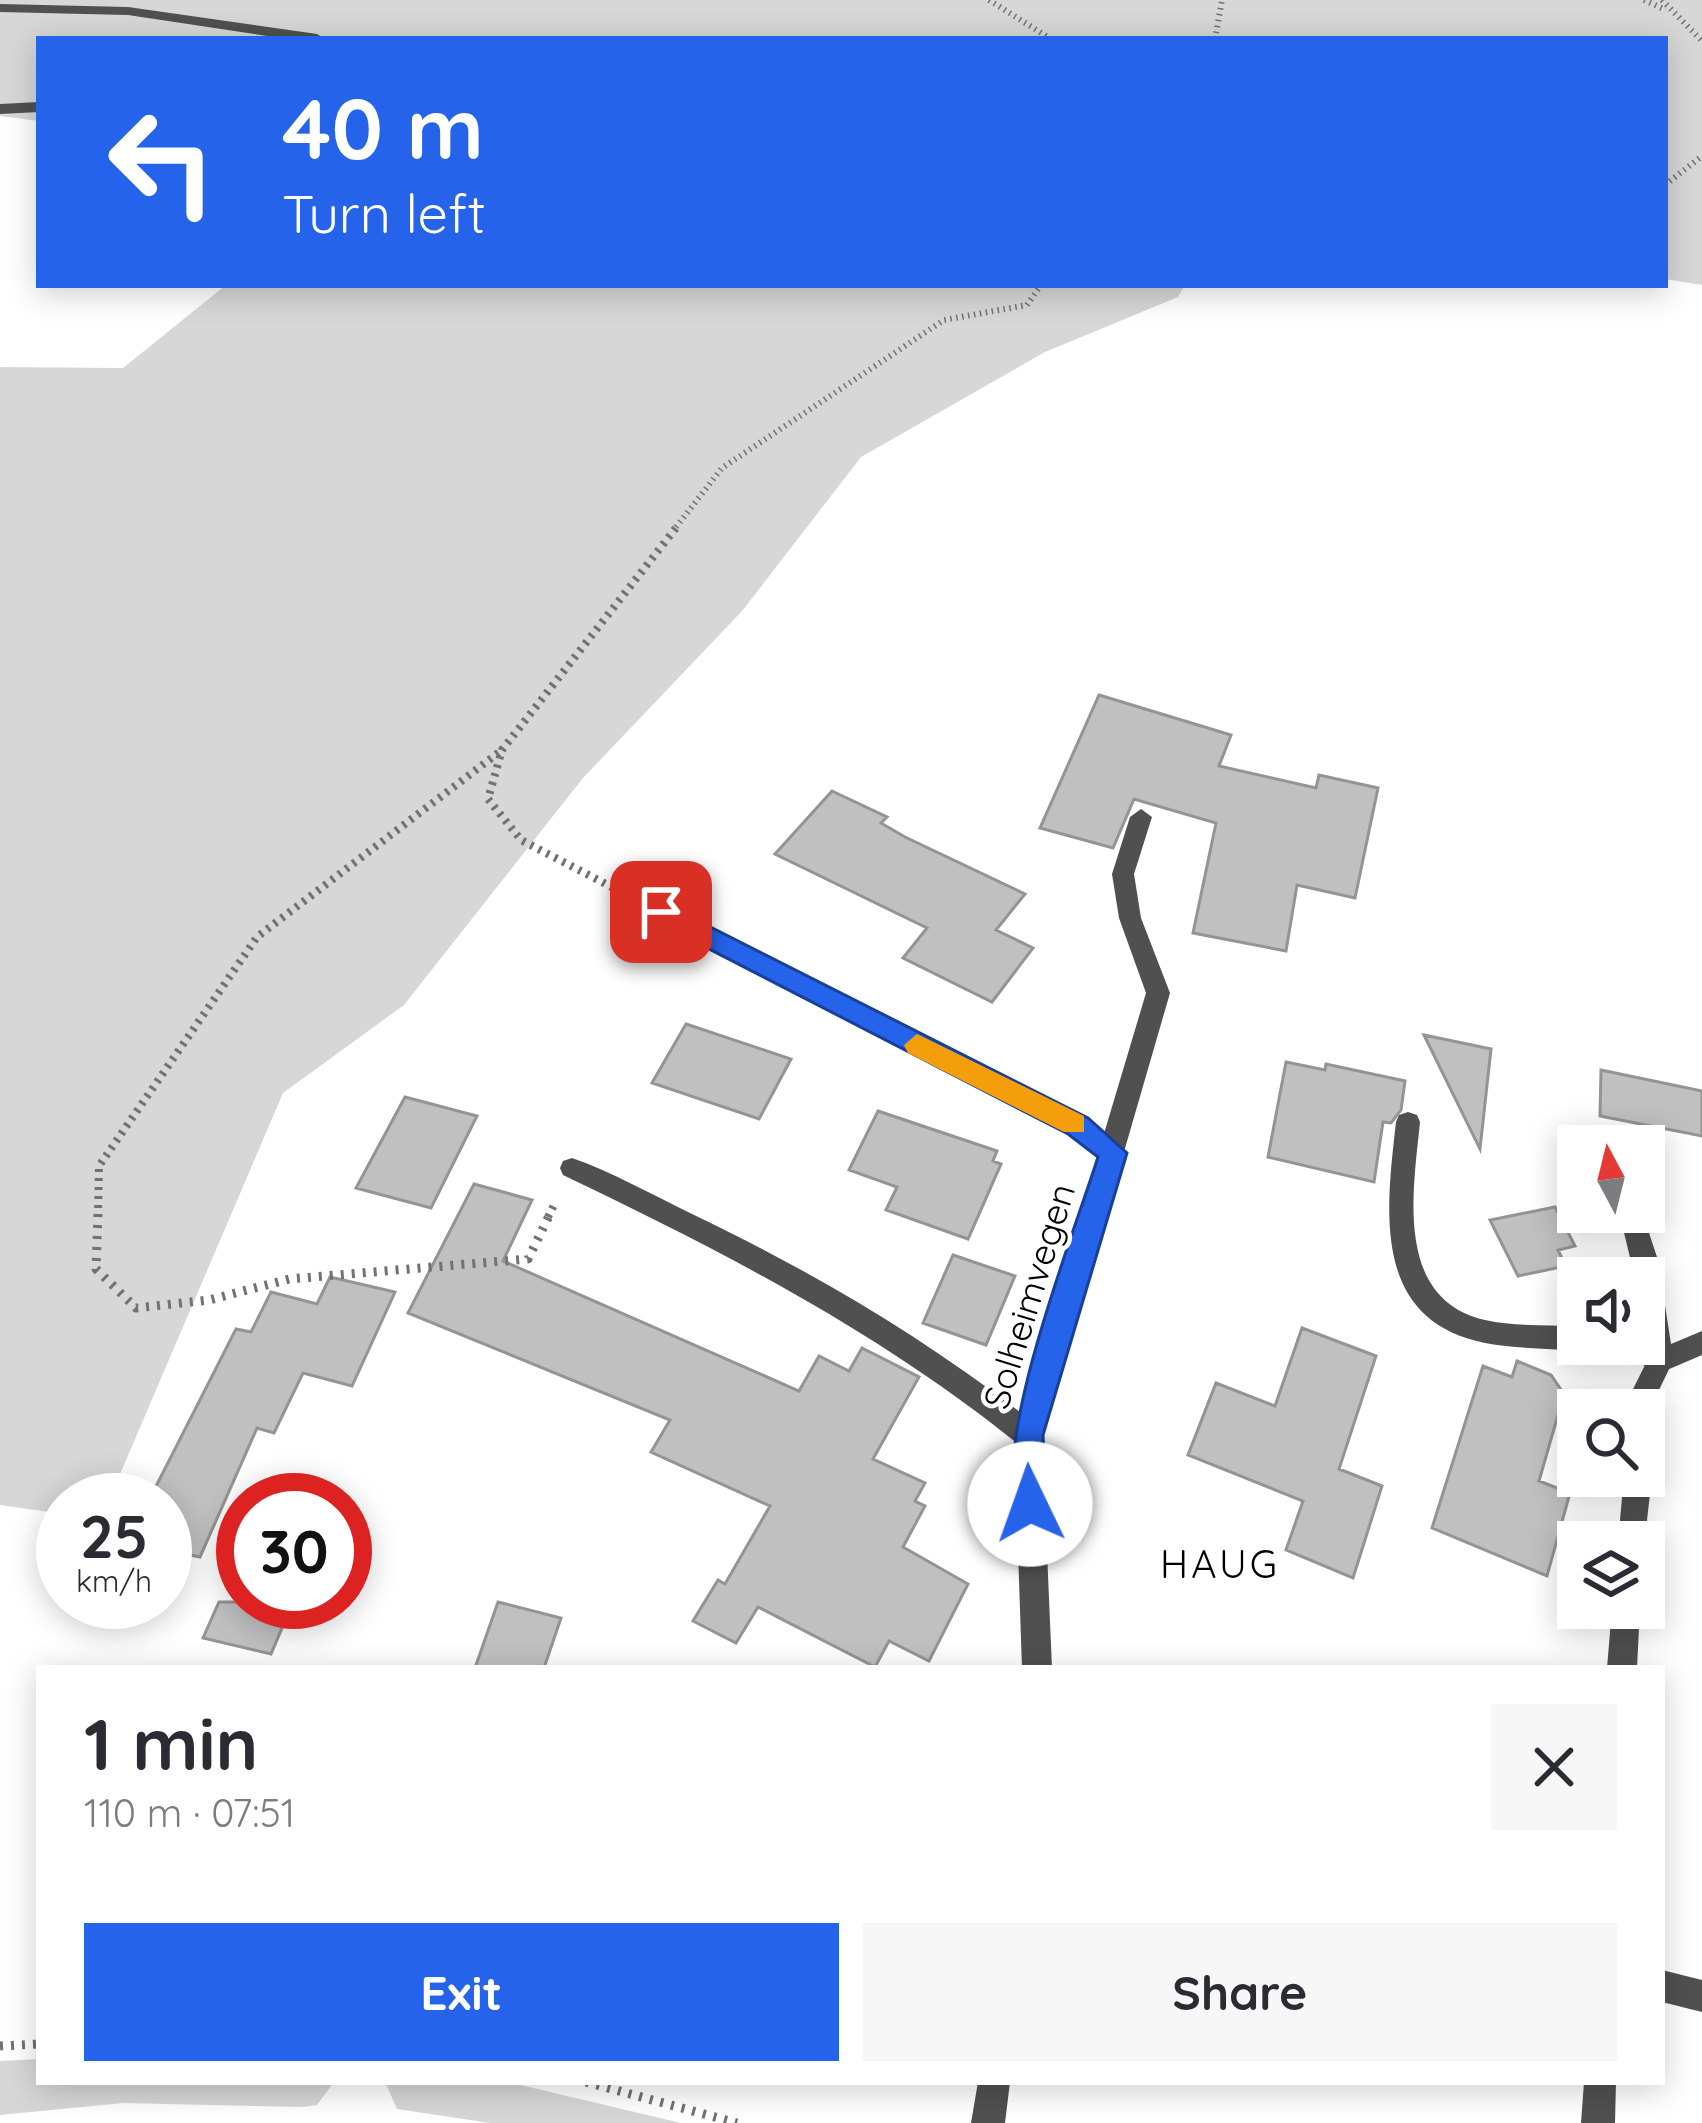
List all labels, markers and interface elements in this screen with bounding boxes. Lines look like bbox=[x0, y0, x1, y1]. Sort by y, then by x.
text: 40 m bbox=[282, 75, 484, 180]
icon: left bbox=[84, 84, 240, 240]
text: Turn left bbox=[282, 179, 486, 247]
pin bbox=[610, 861, 712, 963]
icon: arrive bbox=[628, 879, 694, 945]
north arrow bbox=[1557, 1125, 1665, 1233]
map controls bbox=[1557, 1125, 1665, 1629]
street label: Solheimvegen bbox=[973, 1178, 1084, 1414]
button: sound bbox=[1557, 1257, 1665, 1365]
button: search bbox=[1557, 1389, 1665, 1497]
position arrow bbox=[967, 1441, 1093, 1567]
speed limit sign: 30 bbox=[216, 1473, 372, 1629]
text: 25 bbox=[80, 1498, 148, 1573]
button: layers bbox=[1557, 1521, 1665, 1629]
district label: HAUG bbox=[1160, 1539, 1280, 1588]
text: km/h bbox=[76, 1562, 152, 1600]
text: 1 min bbox=[84, 1698, 258, 1788]
button: close bbox=[1491, 1704, 1617, 1830]
text: 110 m · 07:51 bbox=[84, 1788, 295, 1837]
button: Exit bbox=[84, 1923, 839, 2061]
button: Share bbox=[863, 1923, 1617, 2061]

